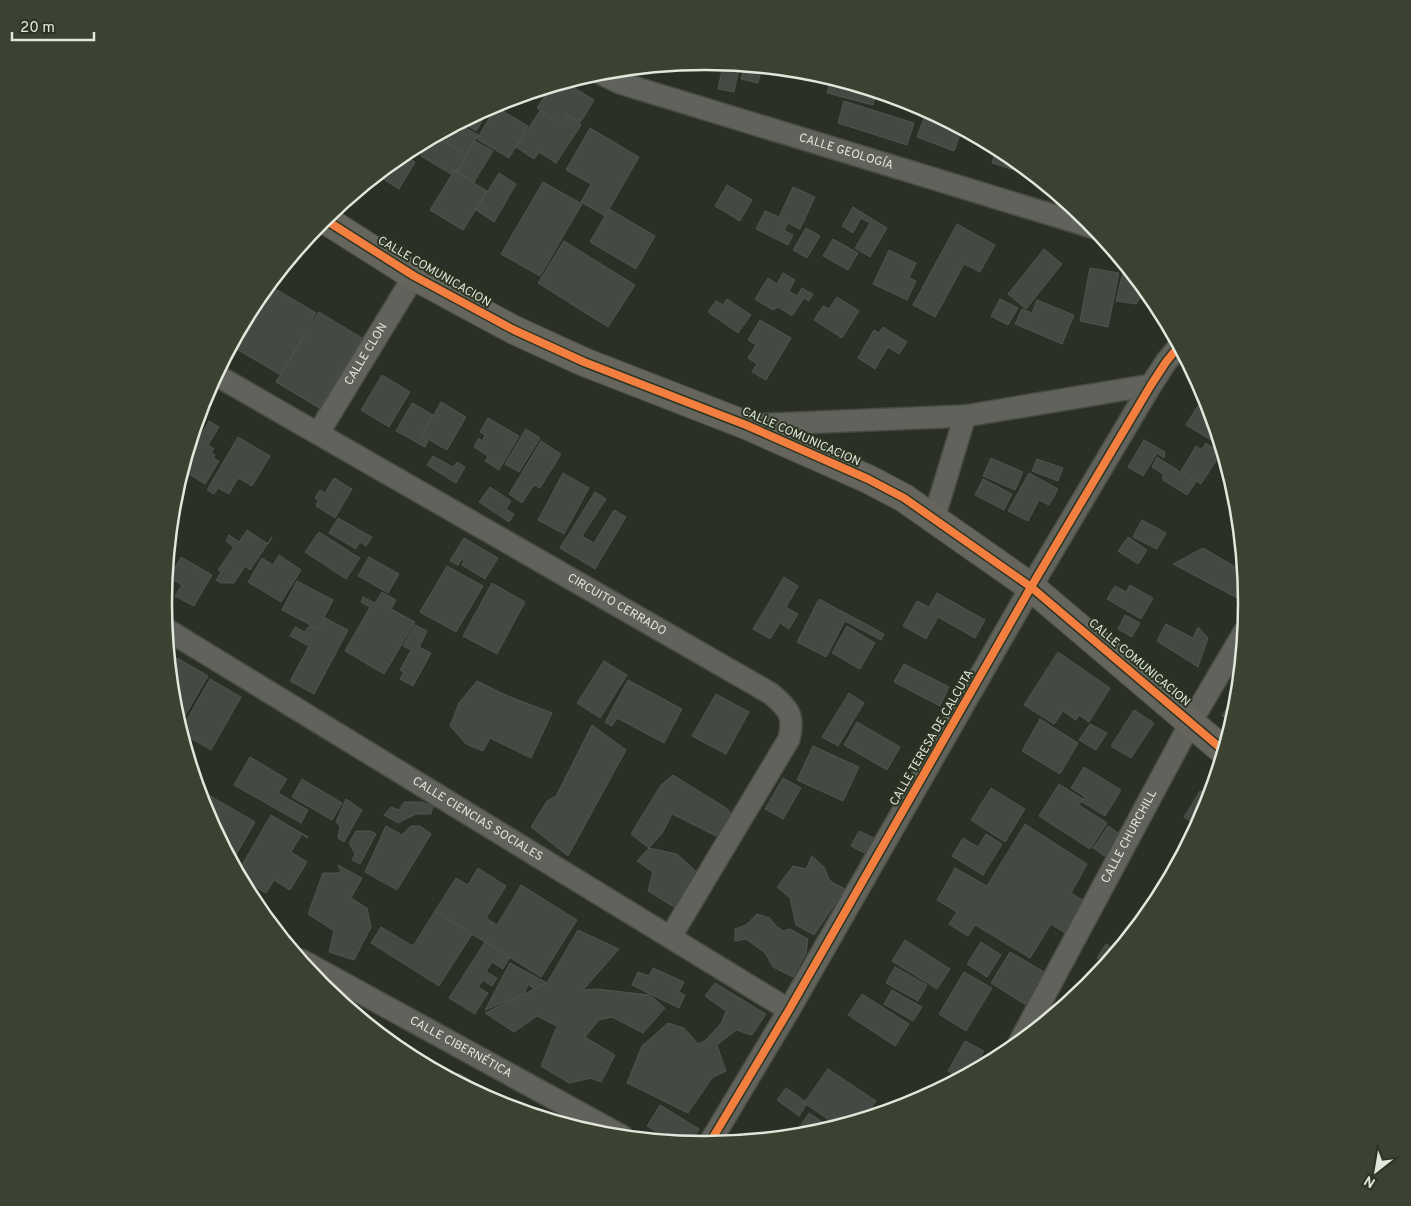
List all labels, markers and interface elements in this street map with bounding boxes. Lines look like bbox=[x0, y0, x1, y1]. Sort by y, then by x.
scale bar bbox=[12, 10, 95, 42]
text: 20 m bbox=[20, 19, 55, 38]
street label: CALLE GEOLOGÍA bbox=[797, 130, 895, 174]
street label: CALLE COMUNICACION bbox=[374, 233, 494, 311]
street label: CALLE CLON bbox=[341, 320, 392, 389]
street label: CALLE COMUNICACION bbox=[739, 404, 863, 470]
street label: CIRCUITO CERRADO bbox=[564, 570, 669, 640]
street label: CALLE COMUNICACION bbox=[1085, 616, 1193, 710]
street label: CALLE TERESA DE CALCUTA bbox=[886, 667, 978, 809]
street label: CALLE CIENCIAS SOCIALES bbox=[409, 773, 546, 865]
street label: CALLE CHURCHILL bbox=[1098, 787, 1161, 886]
street label: CALLE CIBERNÉTICA bbox=[407, 1013, 515, 1082]
north arrow bbox=[1351, 1146, 1401, 1196]
text: N bbox=[1361, 1171, 1379, 1191]

